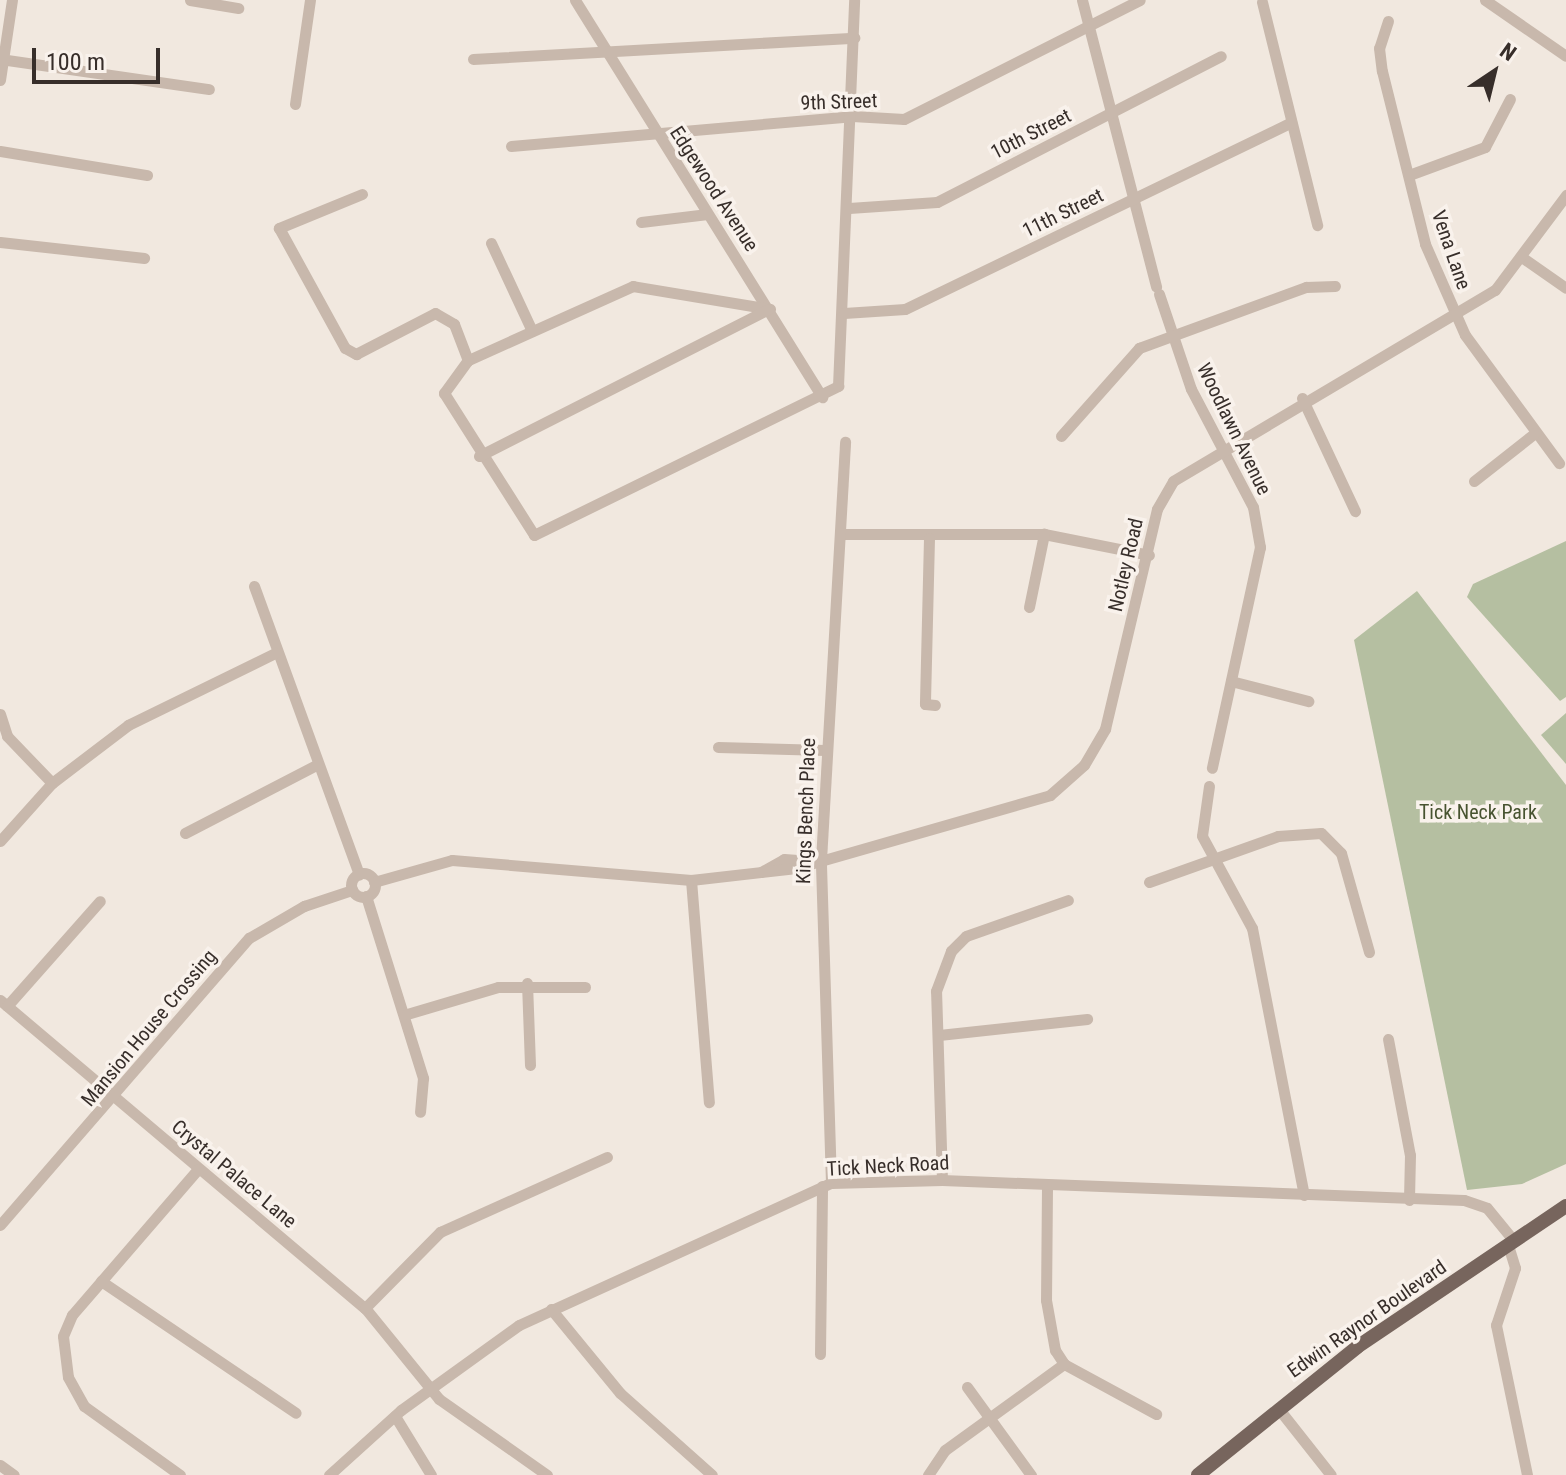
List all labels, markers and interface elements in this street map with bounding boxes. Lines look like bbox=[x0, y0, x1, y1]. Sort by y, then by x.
scale bar bbox=[36, 32, 164, 82]
north arrow bbox=[1454, 32, 1534, 112]
text: N bbox=[1495, 38, 1521, 66]
text: 100 m bbox=[46, 48, 105, 76]
street label: 9th Street bbox=[800, 89, 878, 115]
street label: 10th Street bbox=[987, 104, 1075, 164]
street label: Edgewood Avenue bbox=[665, 122, 763, 256]
street label: 11th Street bbox=[1019, 183, 1107, 243]
street label: Vena Lane bbox=[1426, 207, 1476, 293]
street label: Woodlawn Avenue bbox=[1192, 359, 1276, 499]
street label: Notley Road bbox=[1104, 516, 1148, 614]
street label: Kings Bench Place bbox=[791, 738, 821, 884]
park label: Tick Neck Park bbox=[1419, 800, 1537, 824]
street label: Mansion House Crossing bbox=[76, 945, 222, 1111]
street label: Crystal Palace Lane bbox=[167, 1115, 301, 1233]
street label: Tick Neck Road bbox=[826, 1151, 950, 1181]
street label: Edwin Raynor Boulevard bbox=[1283, 1255, 1451, 1383]

